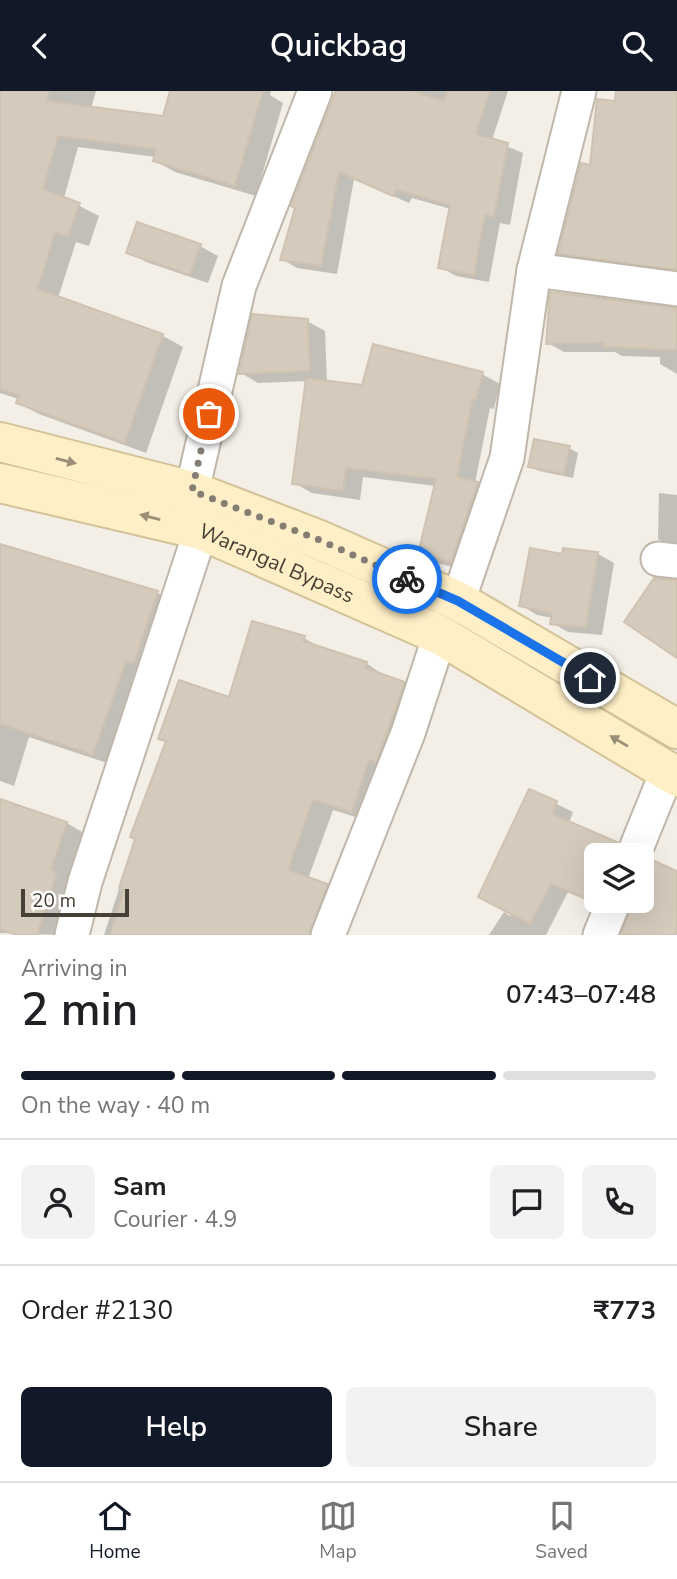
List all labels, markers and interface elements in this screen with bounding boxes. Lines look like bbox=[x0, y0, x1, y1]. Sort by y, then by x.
text: Quickbag bbox=[270, 24, 407, 67]
icon: back bbox=[21, 27, 59, 65]
icon: search bbox=[618, 27, 656, 65]
pin bbox=[179, 384, 239, 444]
icon: bag bbox=[190, 395, 228, 433]
one-way arrow bbox=[55, 455, 77, 466]
one-way arrow bbox=[139, 511, 161, 522]
street label: Warangal Bypass bbox=[194, 517, 359, 610]
courier bbox=[372, 544, 442, 614]
icon: bike bbox=[388, 560, 426, 598]
pin bbox=[560, 648, 620, 708]
icon: home bbox=[571, 659, 609, 697]
one-way arrow bbox=[609, 735, 628, 747]
map controls bbox=[584, 843, 654, 913]
button: layers bbox=[584, 843, 654, 913]
scale bar bbox=[21, 886, 130, 918]
text: 20 m bbox=[32, 888, 76, 914]
text: Arriving in bbox=[21, 953, 128, 984]
text: 07:43–07:48 bbox=[506, 977, 656, 1012]
text: 2 min bbox=[21, 978, 138, 1041]
text: On the way · 40 m bbox=[21, 1090, 210, 1121]
button: person bbox=[21, 1165, 95, 1239]
button: chat bbox=[490, 1165, 564, 1239]
button: phone bbox=[582, 1165, 656, 1239]
text: Sam bbox=[113, 1169, 166, 1204]
text: Courier · 4.9 bbox=[113, 1204, 237, 1235]
text: Order #2130 bbox=[21, 1293, 173, 1328]
text: ₹773 bbox=[594, 1293, 656, 1328]
button: Help bbox=[21, 1387, 332, 1467]
button: Share bbox=[346, 1387, 656, 1467]
tab: Home bbox=[89, 1497, 141, 1565]
tab: Map bbox=[319, 1497, 357, 1565]
tab: Saved bbox=[535, 1497, 588, 1565]

